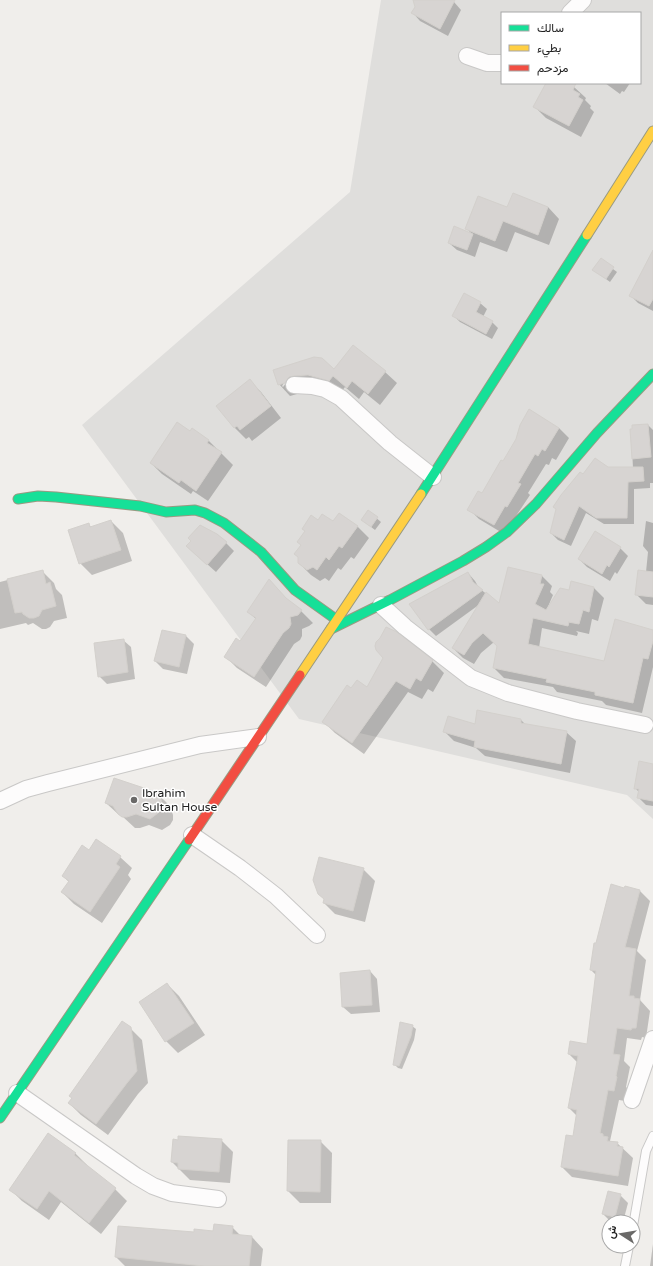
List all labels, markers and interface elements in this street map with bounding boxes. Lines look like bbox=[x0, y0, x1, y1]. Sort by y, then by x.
legend bbox=[501, 12, 641, 84]
text: سالك bbox=[537, 21, 564, 35]
text: بطيء bbox=[537, 41, 561, 58]
text: مزدحم bbox=[537, 61, 568, 76]
place label: Ibrahim Sultan House bbox=[142, 786, 218, 814]
marker: Ibrahim Sultan House bbox=[129, 795, 139, 805]
north arrow bbox=[601, 1214, 641, 1254]
text: ش bbox=[604, 1224, 619, 1240]

